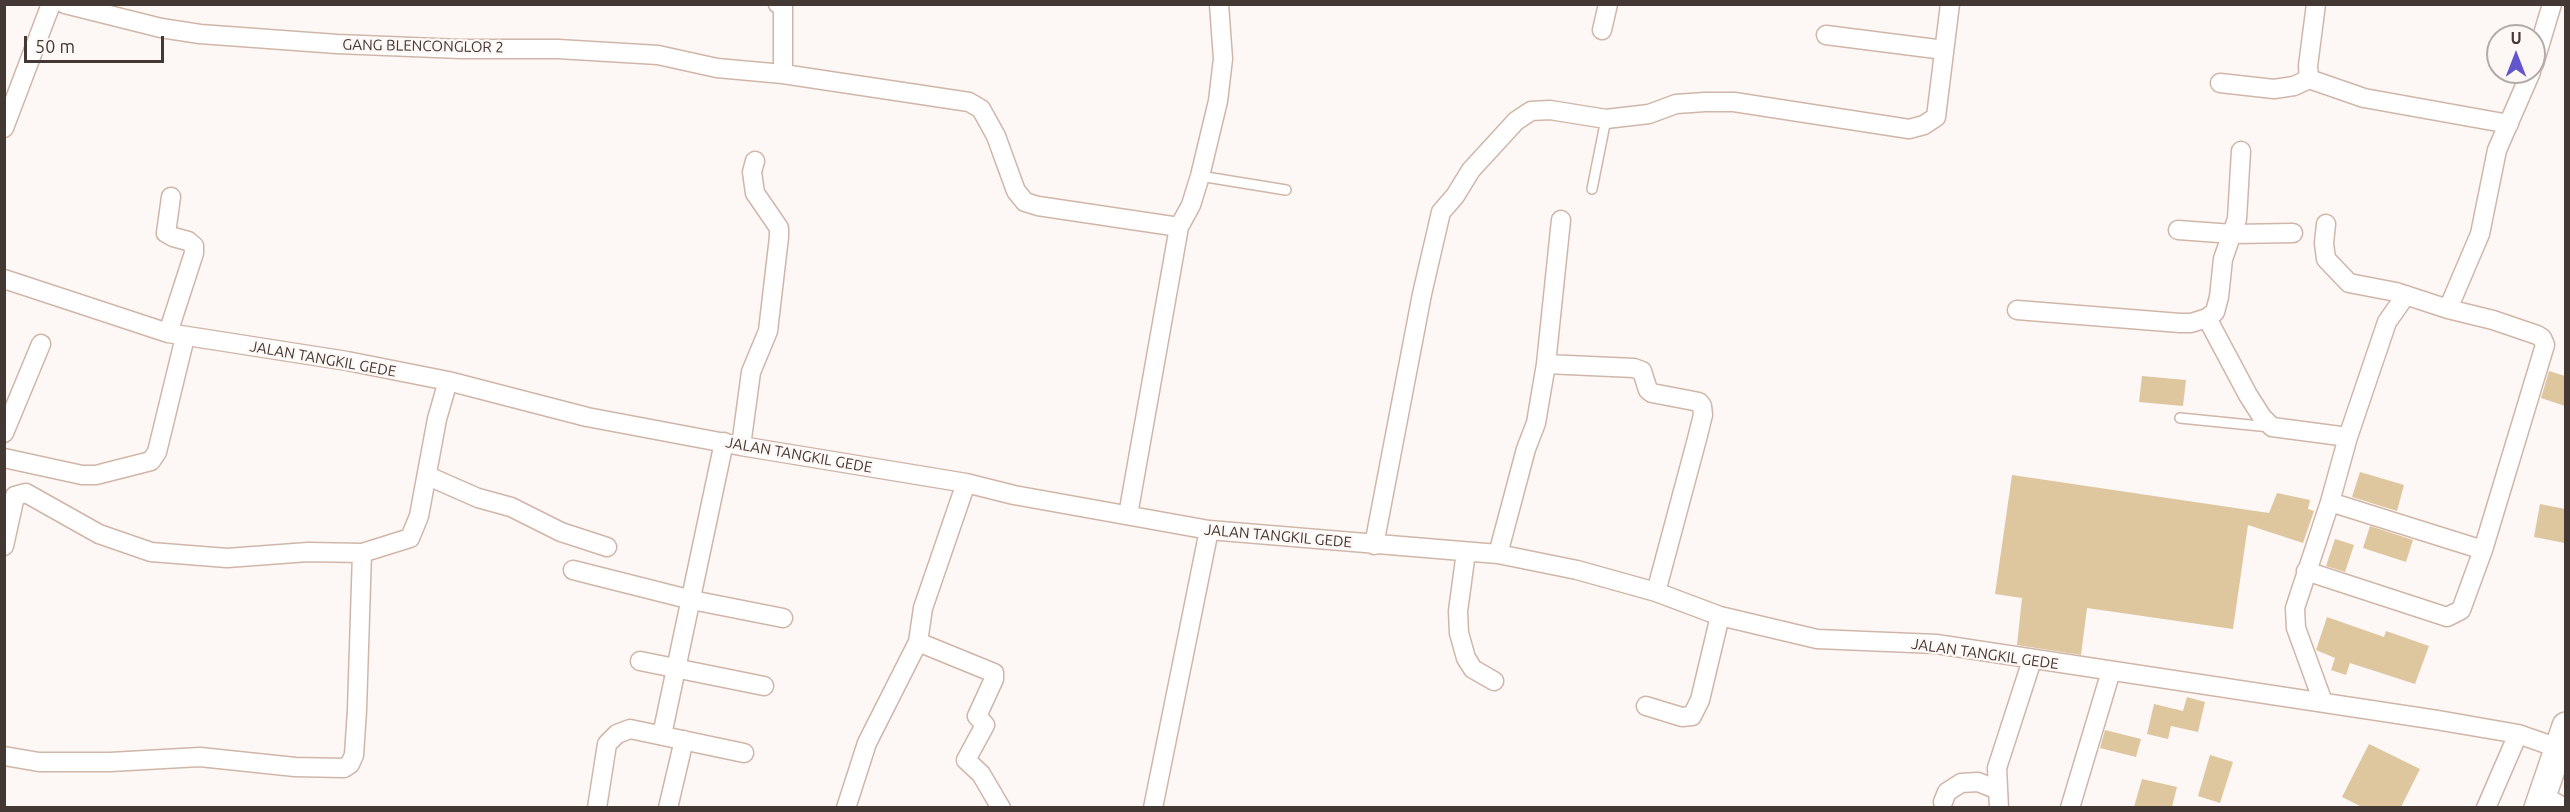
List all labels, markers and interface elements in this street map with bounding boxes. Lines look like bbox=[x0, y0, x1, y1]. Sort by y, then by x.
scale bar bbox=[27, 24, 166, 62]
north arrow bbox=[2486, 24, 2546, 84]
text: U bbox=[2510, 29, 2522, 47]
text: 50 m bbox=[35, 36, 75, 56]
street label: GANG BLENCONGLOR 2 bbox=[342, 36, 504, 56]
street label: JALAN TANGKIL GEDE bbox=[248, 337, 398, 381]
street label: JALAN TANGKIL GEDE bbox=[724, 433, 874, 477]
street label: JALAN TANGKIL GEDE bbox=[1203, 521, 1353, 551]
street label: JALAN TANGKIL GEDE bbox=[1910, 635, 2060, 673]

